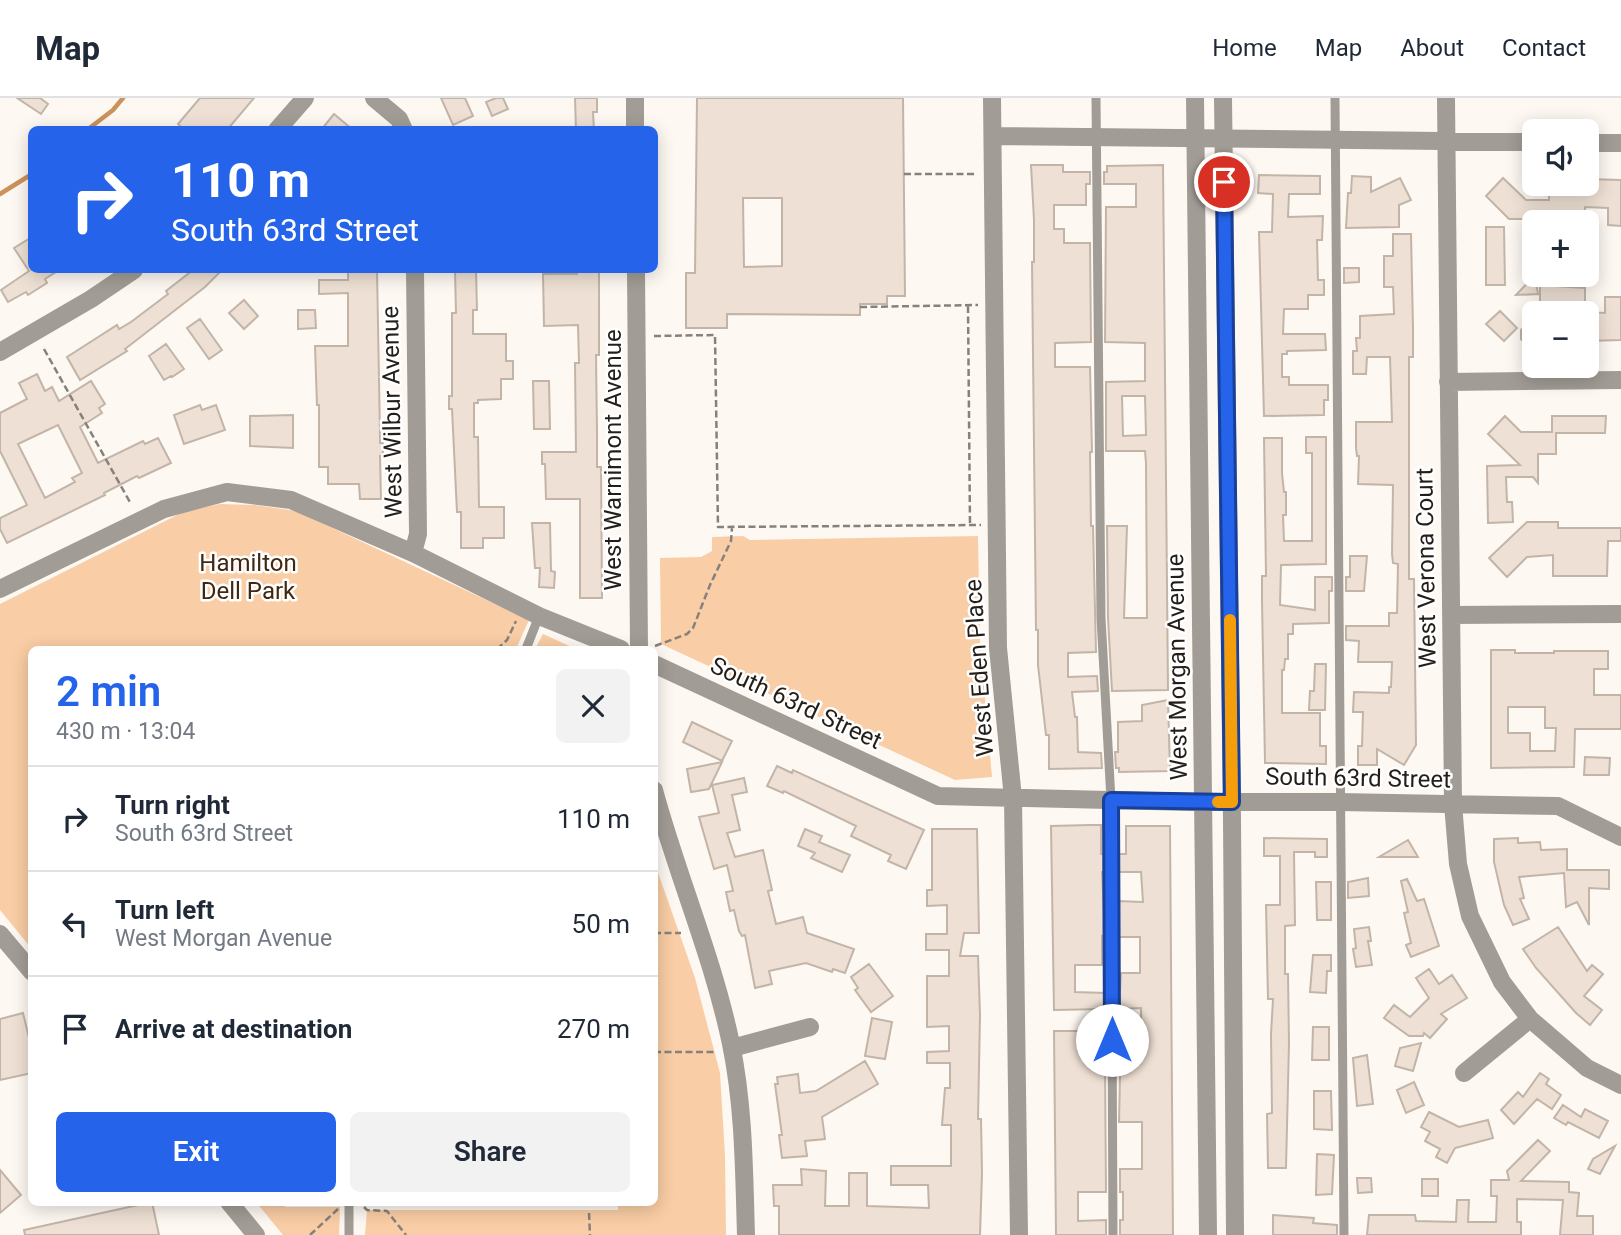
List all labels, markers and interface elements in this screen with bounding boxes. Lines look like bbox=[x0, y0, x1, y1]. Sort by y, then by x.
text: Map bbox=[35, 29, 100, 68]
text: Home bbox=[1212, 34, 1277, 62]
text: Map bbox=[1315, 34, 1362, 62]
text: About bbox=[1400, 34, 1464, 62]
text: Contact bbox=[1502, 34, 1586, 62]
map controls bbox=[1522, 119, 1599, 378]
button: sound bbox=[1522, 119, 1599, 196]
text: 110 m bbox=[171, 152, 310, 209]
pin bbox=[1194, 152, 1254, 212]
icon: right bbox=[56, 154, 147, 245]
icon: arrive bbox=[1205, 163, 1243, 201]
button: + bbox=[1522, 210, 1599, 287]
text: South 63rd Street bbox=[171, 211, 419, 249]
button: − bbox=[1522, 301, 1599, 378]
street label: West Wilbur Avenue bbox=[376, 306, 408, 518]
street label: West Warnimont Avenue bbox=[599, 329, 627, 591]
street label: West Verona Court bbox=[1410, 467, 1442, 668]
park label: Hamilton Dell Park bbox=[199, 549, 297, 605]
street label: West Morgan Avenue bbox=[1161, 553, 1193, 781]
street label: West Eden Place bbox=[959, 578, 999, 758]
street label: South 63rd Street bbox=[706, 651, 886, 755]
text: 2 min bbox=[56, 667, 161, 716]
button: close bbox=[556, 669, 630, 743]
text: 430 m · 13:04 bbox=[56, 718, 195, 745]
street label: South 63rd Street bbox=[1265, 762, 1451, 794]
text: Turn right bbox=[115, 790, 230, 820]
icon: right bbox=[56, 800, 94, 838]
text: 110 m bbox=[557, 804, 630, 834]
text: South 63rd Street bbox=[115, 820, 293, 847]
text: Turn left bbox=[115, 895, 214, 925]
icon: left bbox=[56, 905, 94, 943]
text: 50 m bbox=[572, 909, 630, 939]
text: West Morgan Avenue bbox=[115, 925, 332, 952]
position arrow bbox=[1075, 1003, 1149, 1077]
icon: arrive bbox=[56, 1010, 94, 1048]
text: Arrive at destination bbox=[115, 1014, 352, 1044]
text: 270 m bbox=[557, 1014, 630, 1044]
button: Exit bbox=[56, 1112, 336, 1192]
button: Share bbox=[350, 1112, 630, 1192]

